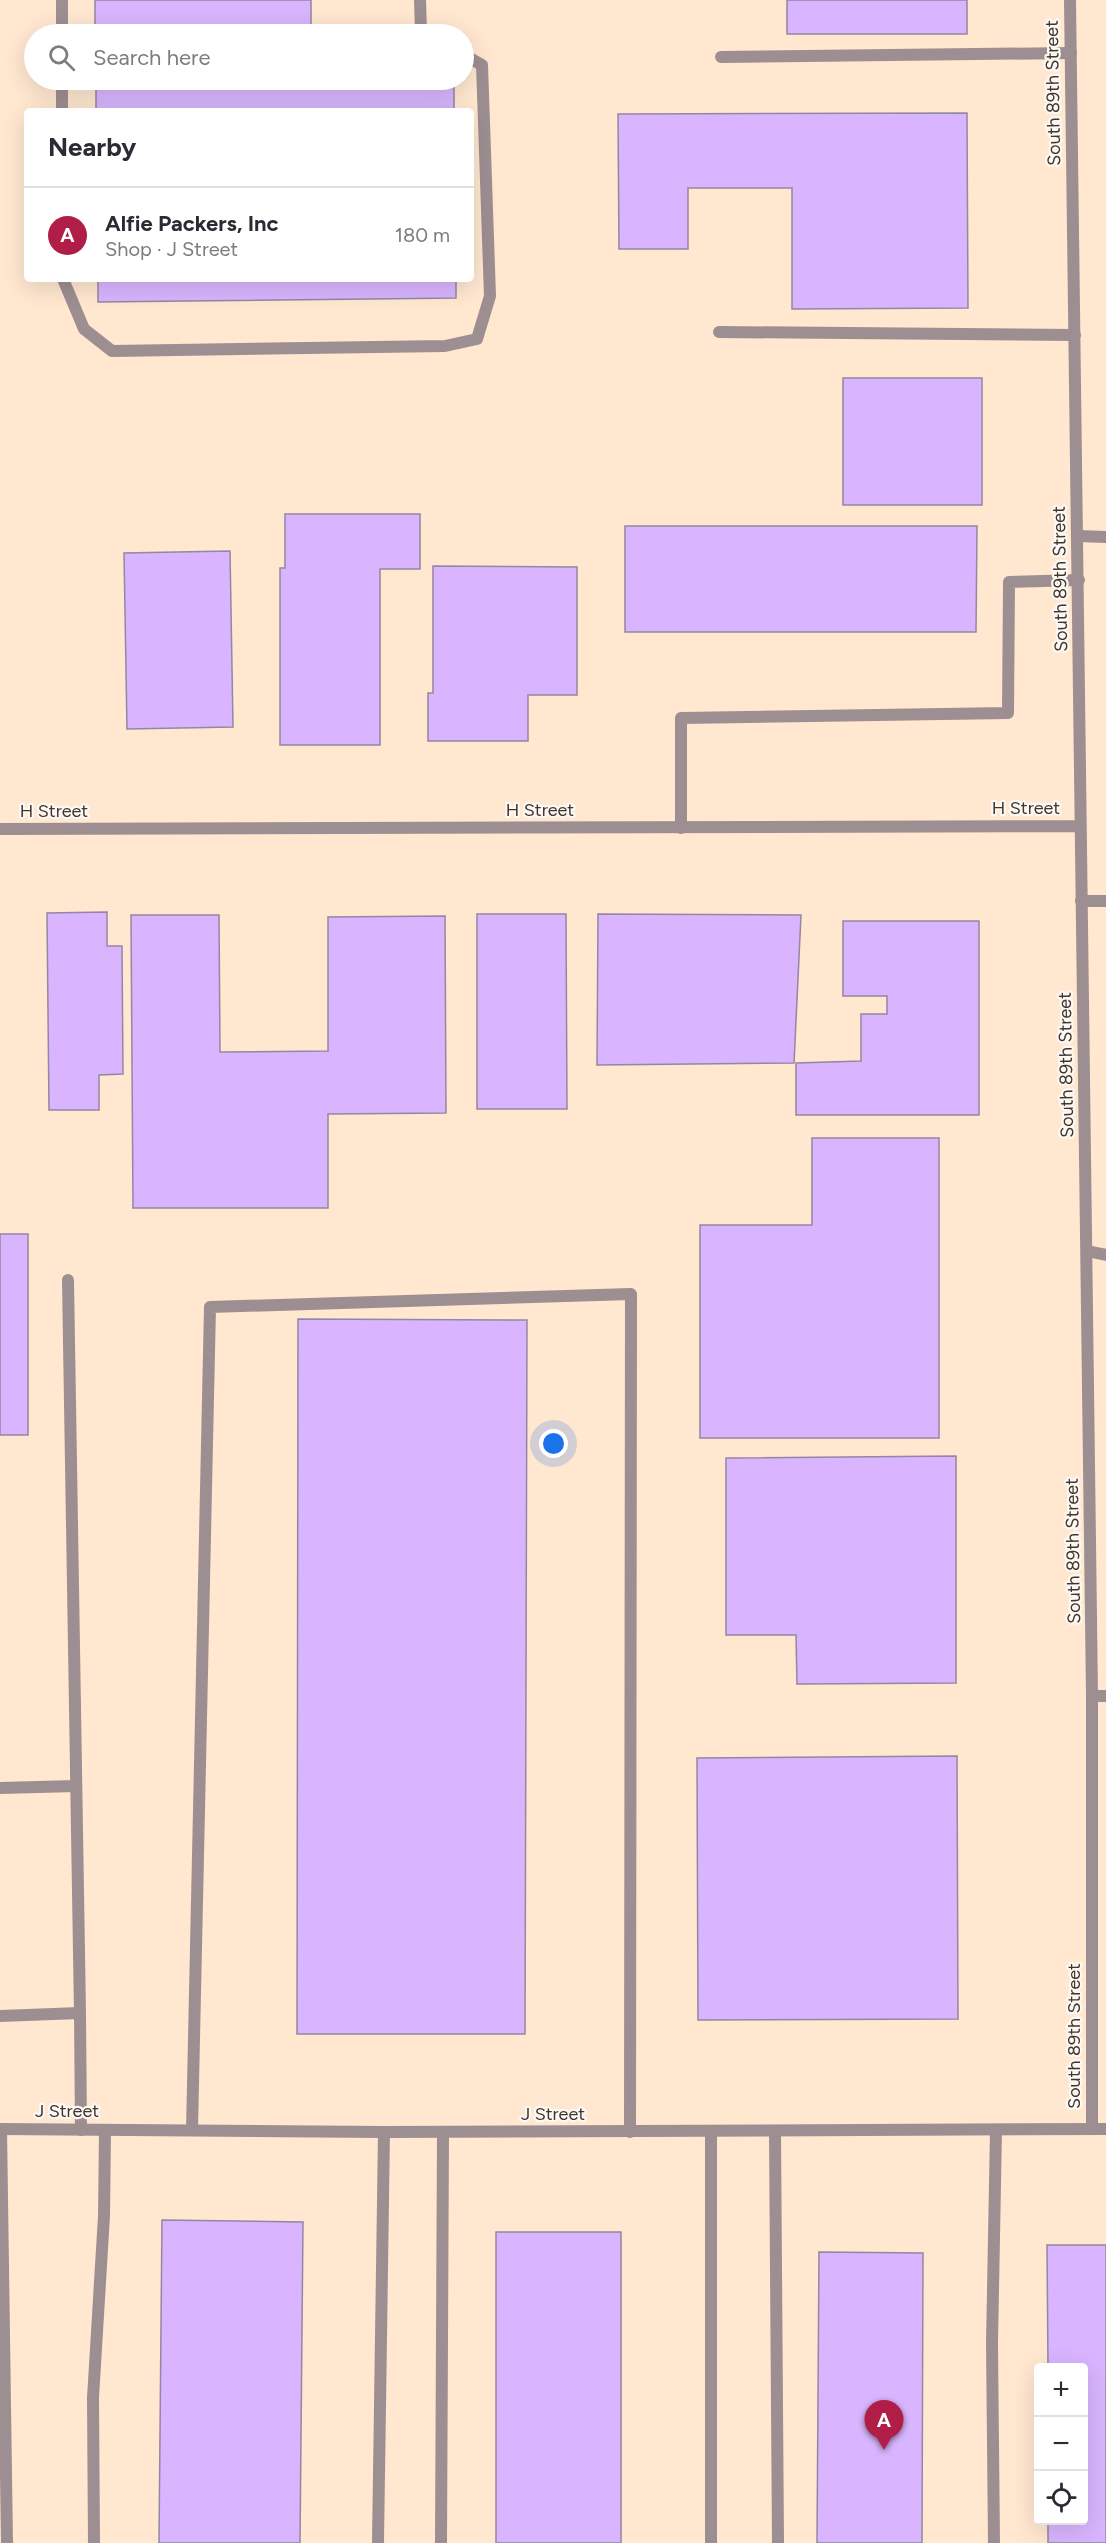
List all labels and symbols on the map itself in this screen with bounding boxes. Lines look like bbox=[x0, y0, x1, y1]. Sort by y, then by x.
street label: South 89th Street bbox=[1041, 20, 1065, 166]
street label: South 89th Street bbox=[1048, 506, 1072, 652]
street label: H Street bbox=[992, 797, 1060, 819]
street label: H Street bbox=[506, 799, 574, 821]
street label: H Street bbox=[20, 800, 88, 822]
street label: South 89th Street bbox=[1054, 992, 1078, 1138]
your location bbox=[539, 1429, 568, 1458]
street label: South 89th Street bbox=[1061, 1478, 1085, 1624]
street label: South 89th Street bbox=[1063, 1963, 1085, 2109]
street label: J Street bbox=[35, 2100, 99, 2122]
street label: J Street bbox=[521, 2103, 585, 2125]
pin: A bbox=[864, 2400, 904, 2450]

